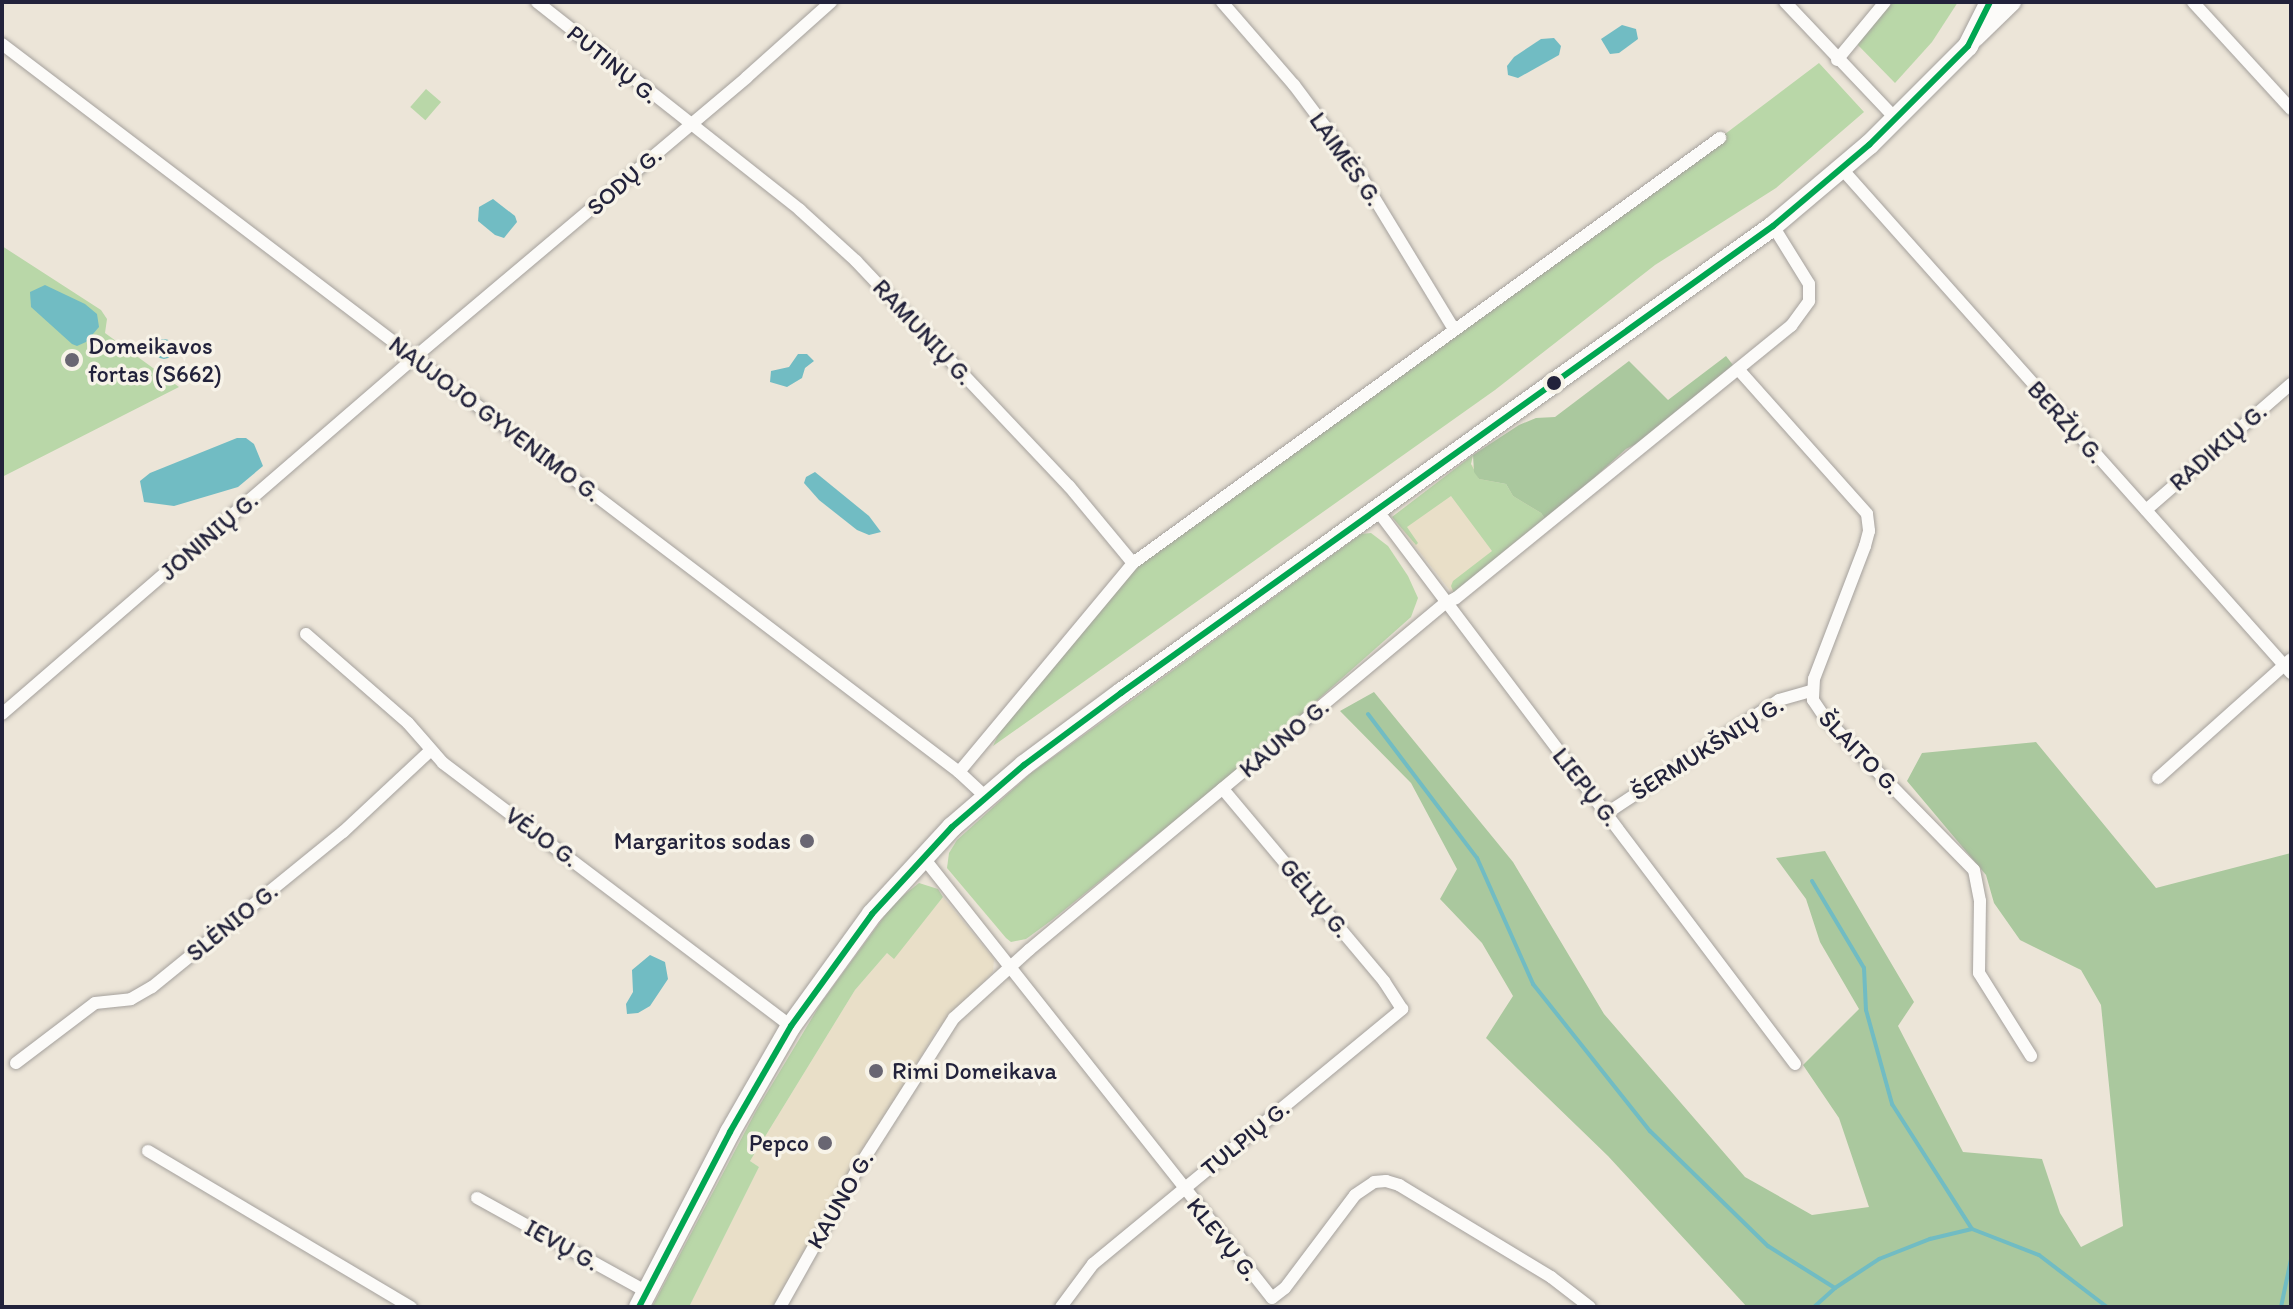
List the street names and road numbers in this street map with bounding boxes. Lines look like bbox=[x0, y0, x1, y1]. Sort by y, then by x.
street label: PUTINŲ G. bbox=[561, 18, 665, 110]
street label: LAIMĖS G. bbox=[1303, 107, 1389, 211]
street label: SODŲ G. bbox=[581, 141, 667, 221]
street label: RAMUNIŲ G. bbox=[867, 273, 979, 391]
street label: NAUJOJO GYVENIMO G. bbox=[384, 331, 606, 507]
street label: BERŽŲ G. bbox=[2021, 375, 2111, 469]
street label: RADIKIŲ G. bbox=[2164, 397, 2272, 497]
street label: JONINIŲ G. bbox=[154, 486, 264, 586]
street label: ŠERMUKŠNIŲ G. bbox=[1625, 690, 1789, 806]
street label: KAUNO G. bbox=[1233, 692, 1335, 784]
street label: ŠLAITO G. bbox=[1813, 704, 1907, 800]
street label: LIEPŲ G. bbox=[1546, 742, 1626, 832]
street label: VĖJO G. bbox=[500, 801, 584, 873]
street label: GĖLIŲ G. bbox=[1274, 852, 1356, 944]
street label: SLĖNIO G. bbox=[181, 876, 283, 968]
street label: TULPIŲ G. bbox=[1195, 1094, 1295, 1182]
street label: KAUNO G. bbox=[801, 1146, 879, 1254]
street label: KLEVŲ G. bbox=[1181, 1192, 1265, 1286]
street label: IEVŲ G. bbox=[520, 1213, 604, 1277]

